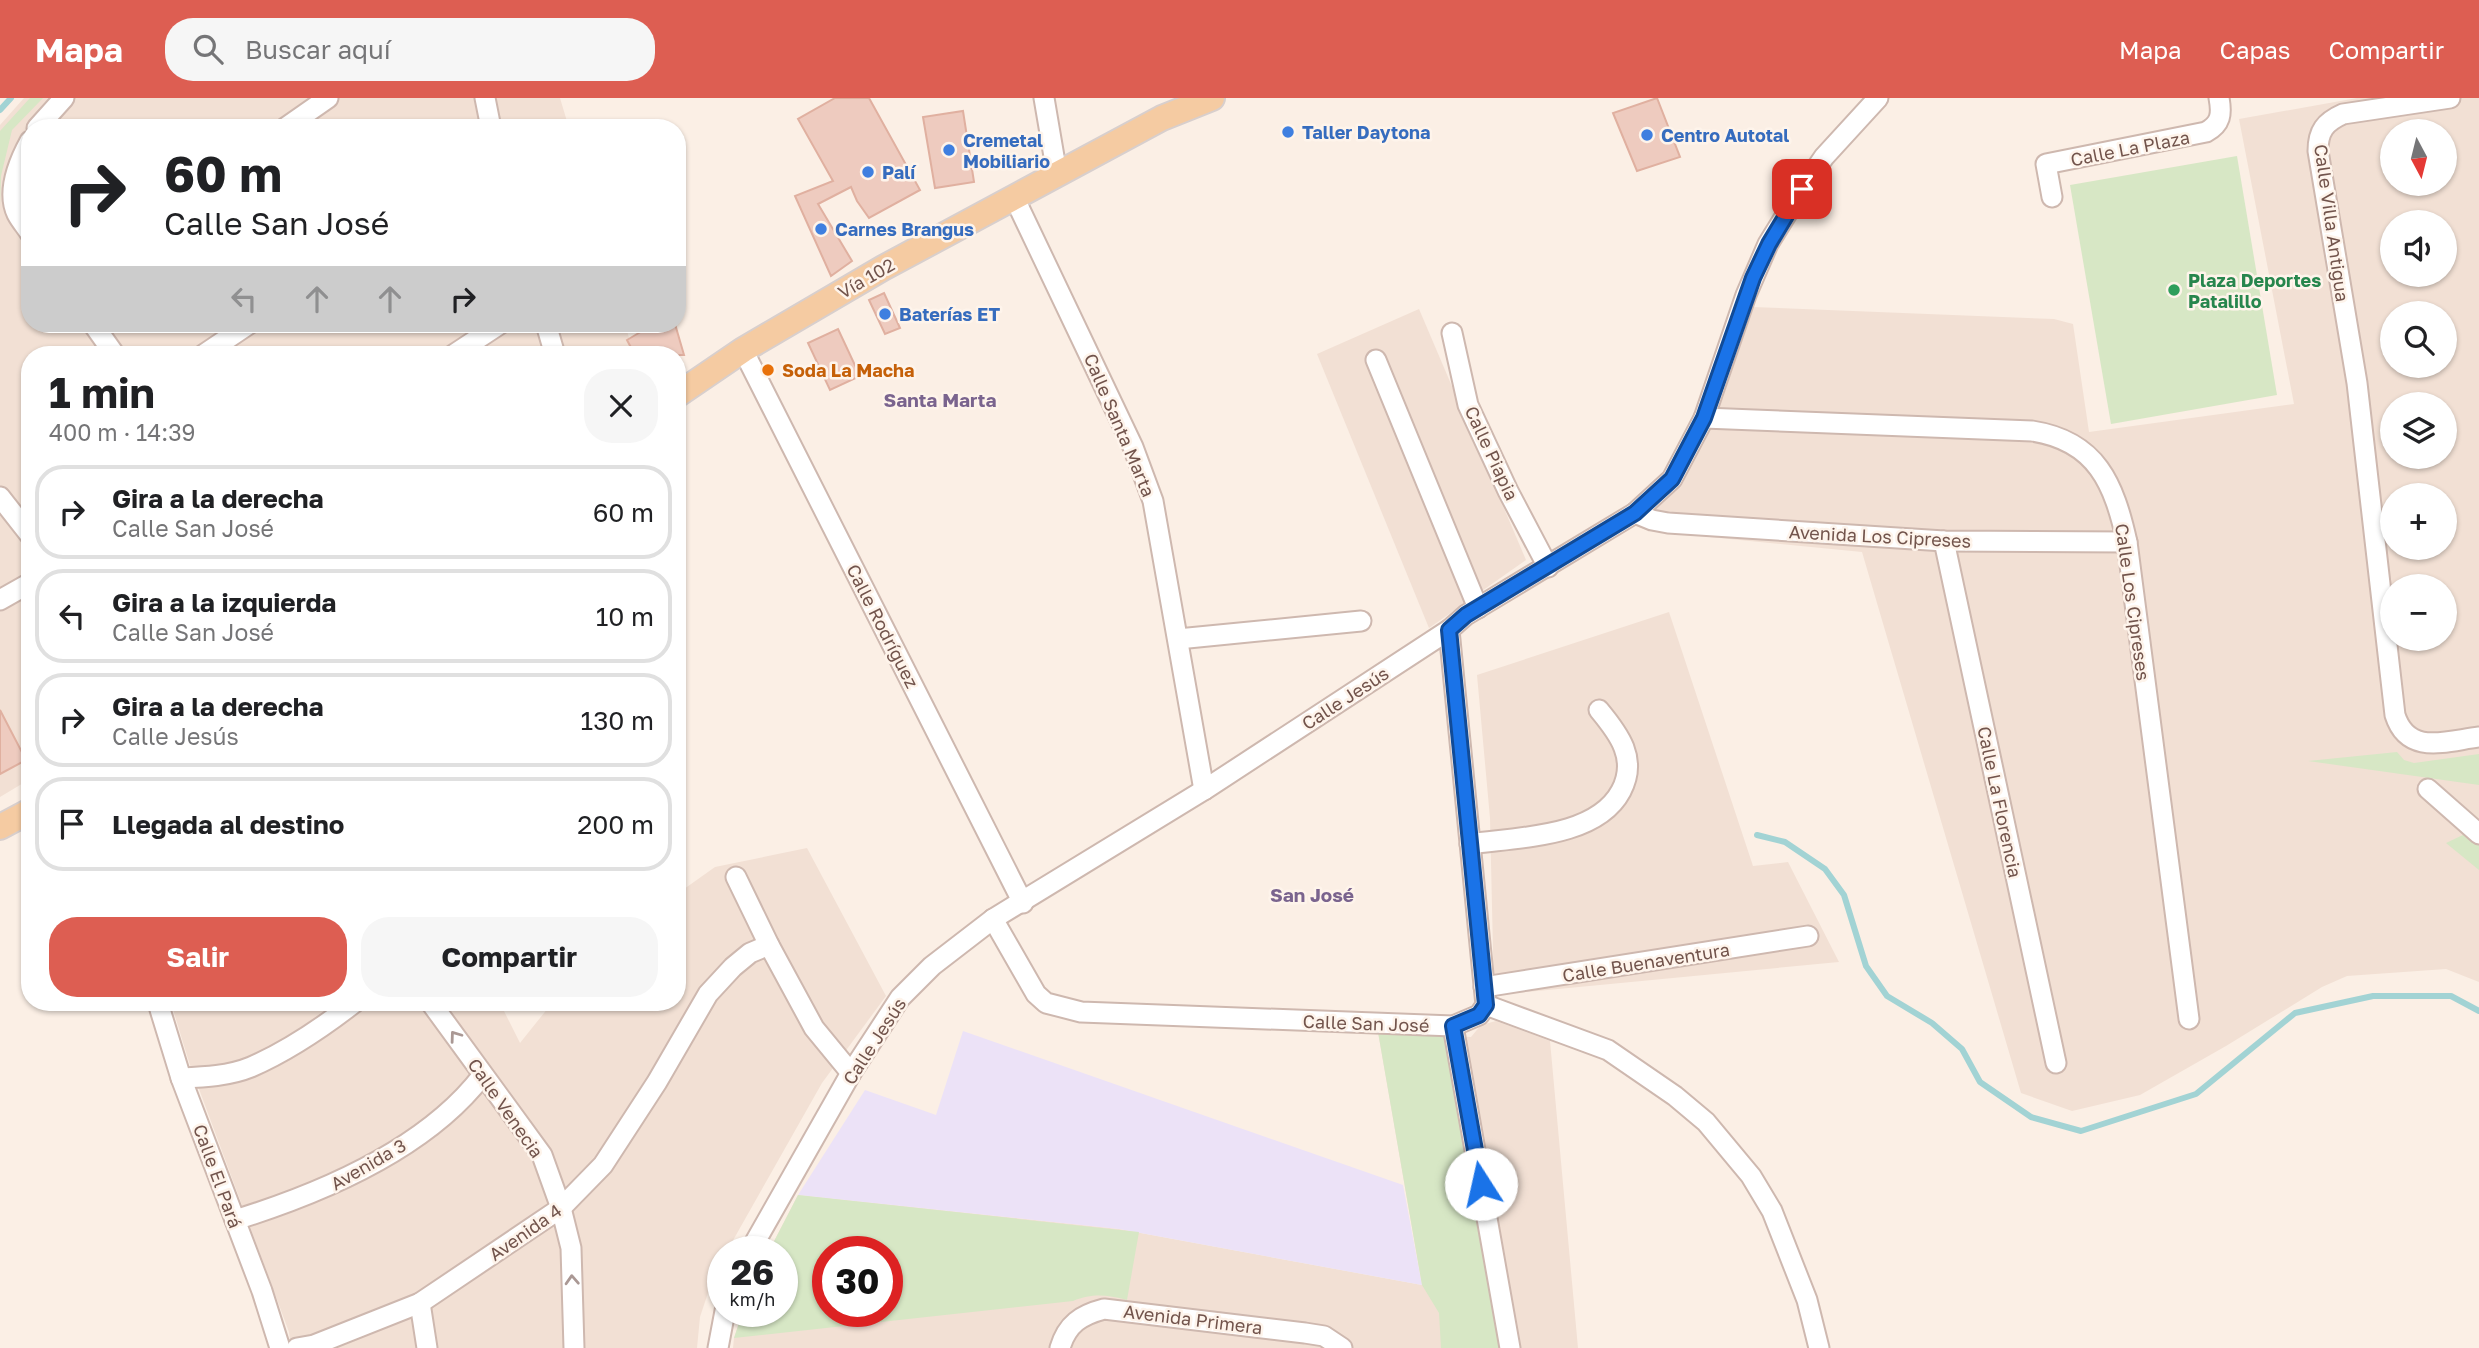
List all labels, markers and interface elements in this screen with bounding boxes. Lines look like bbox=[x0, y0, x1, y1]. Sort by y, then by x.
search box bbox=[165, 18, 655, 81]
text: Mapa bbox=[35, 30, 123, 69]
icon: search bbox=[189, 30, 227, 68]
text: Buscar aquí bbox=[245, 34, 391, 65]
text: Mapa bbox=[2119, 35, 2182, 64]
text: Capas bbox=[2220, 35, 2290, 64]
text: Compartir bbox=[2328, 35, 2444, 64]
north arrow bbox=[2380, 119, 2457, 196]
map controls bbox=[2380, 119, 2457, 651]
place label: Taller Daytona bbox=[1302, 121, 1430, 143]
marker: Taller Daytona bbox=[1280, 124, 1296, 140]
place label: Centro Autotal bbox=[1661, 124, 1789, 146]
street label: Calle La Plaza bbox=[2069, 126, 2191, 170]
marker: Centro Autotal bbox=[1639, 127, 1655, 143]
place label: Cremetal Mobiliario bbox=[963, 129, 1050, 172]
marker: Cremetal Mobiliario bbox=[941, 142, 957, 158]
street label: Calle Villa Antigua bbox=[2310, 143, 2354, 303]
text: 60 m bbox=[164, 144, 282, 203]
icon: right bbox=[49, 147, 140, 238]
pin bbox=[1772, 159, 1832, 219]
place label: Palí bbox=[882, 161, 917, 183]
marker: Palí bbox=[860, 164, 876, 180]
icon: arrive bbox=[1783, 170, 1821, 208]
text: Calle San José bbox=[164, 204, 389, 242]
button: sound bbox=[2380, 210, 2457, 287]
place label: Carnes Brangus bbox=[835, 218, 974, 240]
marker: Carnes Brangus bbox=[813, 221, 829, 237]
street label: Vía 102 bbox=[834, 253, 898, 303]
place label: Plaza Deportes Patalillo bbox=[2188, 269, 2321, 312]
icon: left bbox=[225, 280, 263, 318]
icon: ahead bbox=[298, 280, 336, 318]
icon: ahead bbox=[371, 280, 409, 318]
icon: right bbox=[444, 280, 482, 318]
marker: Plaza Deportes Patalillo bbox=[2166, 282, 2182, 298]
button: search bbox=[2380, 301, 2457, 378]
place label: Baterías ET bbox=[899, 303, 1001, 325]
marker: Baterías ET bbox=[877, 306, 893, 322]
street label: Calle Santa Marta bbox=[1080, 350, 1160, 500]
place label: Soda La Macha bbox=[782, 359, 914, 381]
marker: Soda La Macha bbox=[760, 362, 776, 378]
text: 1 min bbox=[49, 367, 155, 417]
button: close bbox=[584, 369, 658, 443]
district label: Santa Marta bbox=[884, 388, 996, 411]
button: layers bbox=[2380, 392, 2457, 469]
street label: Calle Piapia bbox=[1461, 402, 1523, 504]
text: 400 m · 14:39 bbox=[49, 418, 196, 446]
text: Gira a la derecha bbox=[112, 483, 324, 514]
button: + bbox=[2380, 483, 2457, 560]
icon: right bbox=[53, 493, 91, 531]
text: 60 m bbox=[593, 497, 654, 528]
text: Calle San José bbox=[112, 514, 274, 542]
street label: Avenida Los Cipreses bbox=[1788, 520, 1972, 552]
street label: Calle Los Cipreses bbox=[2111, 522, 2155, 682]
street label: Calle Rodríguez bbox=[842, 560, 924, 692]
button: − bbox=[2380, 574, 2457, 651]
text: Gira a la izquierda bbox=[112, 587, 336, 618]
icon: left bbox=[53, 597, 91, 635]
text: 10 m bbox=[596, 601, 654, 632]
text: Calle San José bbox=[112, 618, 274, 646]
street label: Calle Jesús bbox=[1297, 662, 1393, 734]
text: Gira a la derecha bbox=[112, 691, 324, 722]
icon: right bbox=[53, 701, 91, 739]
text: 130 m bbox=[581, 705, 654, 736]
text: Calle Jesús bbox=[112, 722, 239, 750]
street label: Calle La Florencia bbox=[1973, 724, 2027, 880]
icon: arrive bbox=[53, 805, 91, 843]
text: Llegada al destino bbox=[112, 809, 344, 840]
text: 200 m bbox=[577, 809, 654, 840]
district label: San José bbox=[1270, 883, 1354, 906]
button: Salir bbox=[49, 917, 347, 997]
button: Compartir bbox=[361, 917, 658, 997]
street label: Calle Buenaventura bbox=[1561, 938, 1731, 986]
street label: Calle Jesús bbox=[838, 993, 910, 1089]
street label: Calle San José bbox=[1302, 1010, 1430, 1036]
one-way arrow bbox=[451, 1031, 464, 1044]
street label: Calle Venecia bbox=[464, 1054, 548, 1162]
street label: Calle El Pará bbox=[189, 1121, 247, 1231]
street label: Avenida 3 bbox=[326, 1134, 410, 1194]
position arrow bbox=[1444, 1147, 1518, 1221]
street label: Avenida 4 bbox=[484, 1199, 566, 1265]
speed limit sign: 30 bbox=[812, 1236, 903, 1327]
text: 26 bbox=[731, 1251, 774, 1293]
one-way arrow bbox=[565, 1274, 580, 1285]
text: km/h bbox=[730, 1288, 775, 1310]
street label: Avenida Primera bbox=[1122, 1300, 1264, 1338]

